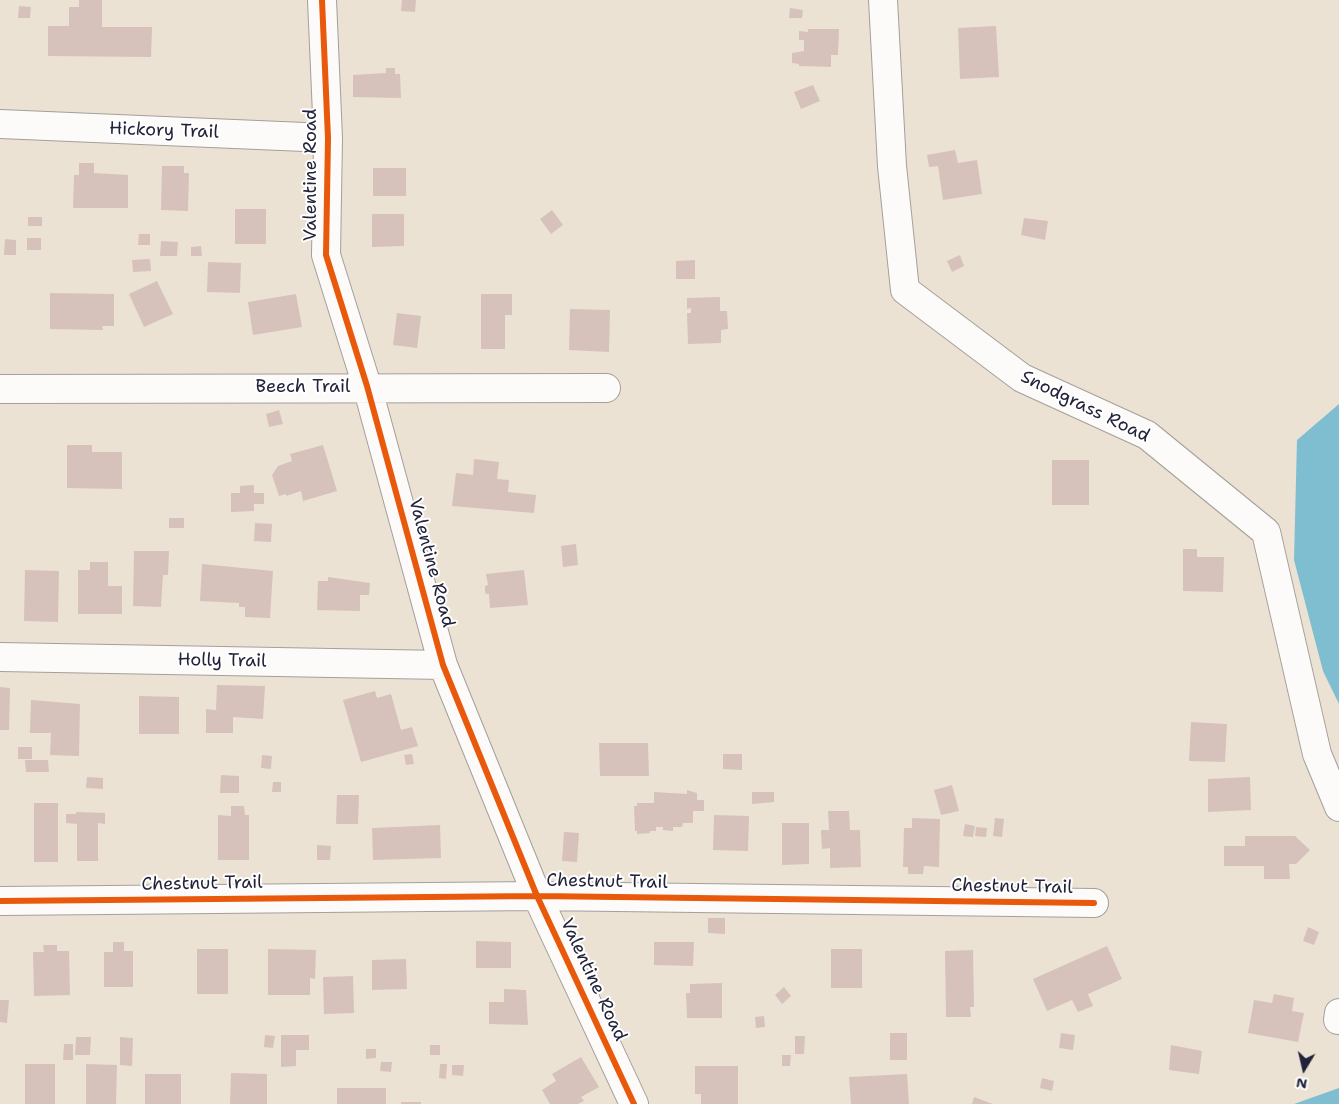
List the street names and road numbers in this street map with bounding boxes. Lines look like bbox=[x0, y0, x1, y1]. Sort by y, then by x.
street label: Valentine Road bbox=[300, 109, 322, 241]
street label: Hickory Trail bbox=[109, 118, 219, 144]
street label: Snodgrass Road bbox=[1017, 366, 1153, 448]
street label: Beech Trail bbox=[255, 376, 351, 398]
street label: Valentine Road bbox=[403, 496, 459, 630]
street label: Holly Trail bbox=[177, 649, 267, 673]
street label: Chestnut Trail bbox=[546, 870, 668, 894]
street label: Chestnut Trail bbox=[141, 872, 263, 896]
street label: Chestnut Trail bbox=[951, 875, 1073, 899]
street label: Valentine Road bbox=[555, 915, 631, 1045]

